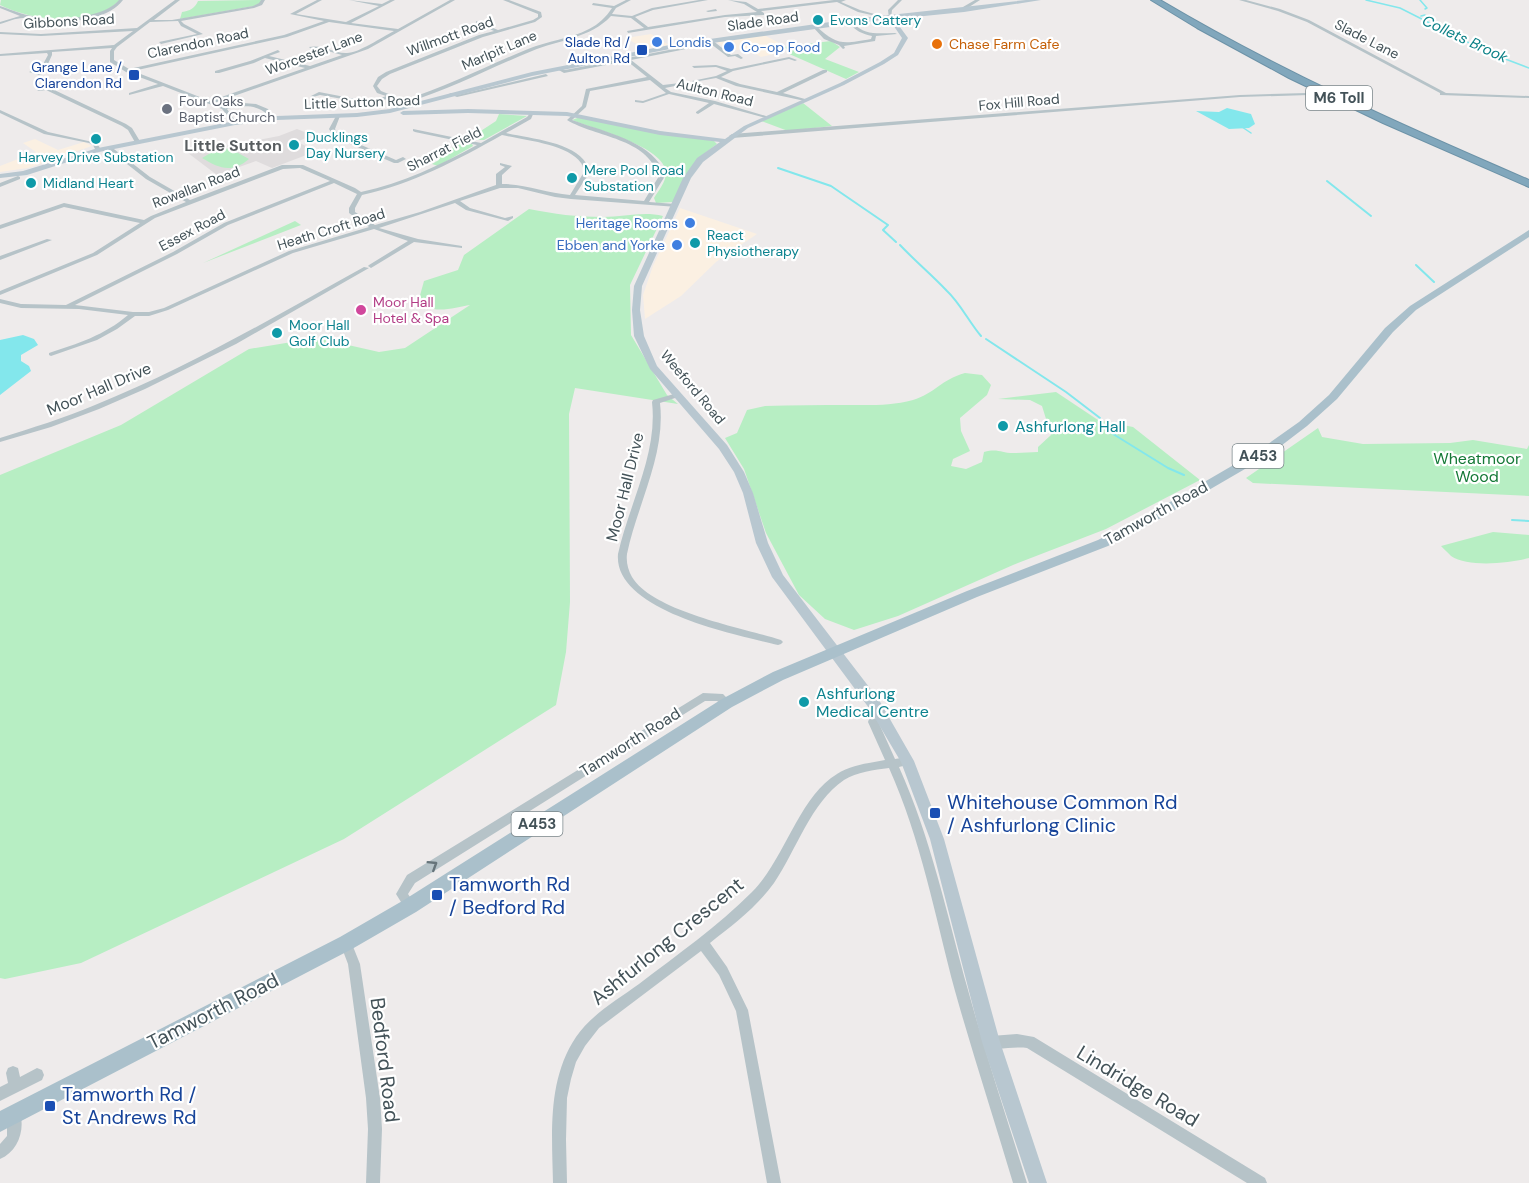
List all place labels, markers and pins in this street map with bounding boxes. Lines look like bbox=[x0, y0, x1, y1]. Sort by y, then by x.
place label: Evons Cattery bbox=[830, 11, 921, 29]
marker: Evons Cattery bbox=[811, 13, 825, 27]
place label: Slade Rd / Aulton Rd bbox=[565, 33, 631, 67]
place label: Londis bbox=[669, 33, 712, 51]
marker: Londis bbox=[650, 35, 664, 49]
place label: Chase Farm Cafe bbox=[949, 35, 1060, 53]
marker: Chase Farm Cafe bbox=[930, 37, 944, 51]
place label: Co-op Food bbox=[741, 38, 820, 56]
marker: Co-op Food bbox=[722, 40, 736, 54]
marker: Slade Rd / Aulton Rd bbox=[635, 43, 649, 57]
place label: Grange Lane / Clarendon Rd bbox=[31, 58, 122, 92]
marker: Grange Lane / Clarendon Rd bbox=[127, 68, 141, 82]
place label: Four Oaks Baptist Church bbox=[179, 92, 275, 126]
marker: Four Oaks Baptist Church bbox=[160, 102, 174, 116]
place label: Ducklings Day Nursery bbox=[306, 128, 386, 162]
marker: Harvey Drive Substation bbox=[89, 132, 103, 146]
marker: Ducklings Day Nursery bbox=[287, 138, 301, 152]
place label: Harvey Drive Substation bbox=[18, 148, 174, 166]
place label: Mere Pool Road Substation bbox=[584, 161, 684, 195]
marker: Mere Pool Road Substation bbox=[565, 171, 579, 185]
place label: Midland Heart bbox=[43, 174, 134, 192]
marker: Midland Heart bbox=[24, 176, 38, 190]
place label: Heritage Rooms bbox=[576, 214, 678, 232]
marker: Heritage Rooms bbox=[683, 216, 697, 230]
place label: React Physiotherapy bbox=[707, 226, 799, 260]
place label: Ebben and Yorke bbox=[557, 236, 665, 254]
marker: React Physiotherapy bbox=[688, 236, 702, 250]
marker: Ebben and Yorke bbox=[670, 238, 684, 252]
place label: Moor Hall Hotel & Spa bbox=[373, 293, 449, 327]
marker: Moor Hall Hotel & Spa bbox=[354, 303, 368, 317]
place label: Moor Hall Golf Club bbox=[289, 316, 350, 350]
marker: Moor Hall Golf Club bbox=[270, 326, 284, 340]
place label: Ashfurlong Hall bbox=[1015, 416, 1126, 437]
marker: Ashfurlong Hall bbox=[996, 419, 1010, 433]
place label: Ashfurlong Medical Centre bbox=[816, 683, 929, 722]
marker: Ashfurlong Medical Centre bbox=[797, 695, 811, 709]
place label: Whitehouse Common Rd / Ashfurlong Clinic bbox=[947, 789, 1177, 838]
marker: Whitehouse Common Rd / Ashfurlong Clinic bbox=[928, 806, 942, 820]
place label: Tamworth Rd / Bedford Rd bbox=[449, 871, 570, 920]
marker: Tamworth Rd / Bedford Rd bbox=[430, 888, 444, 902]
place label: Tamworth Rd / St Andrews Rd bbox=[62, 1081, 196, 1130]
marker: Tamworth Rd / St Andrews Rd bbox=[43, 1099, 57, 1113]

